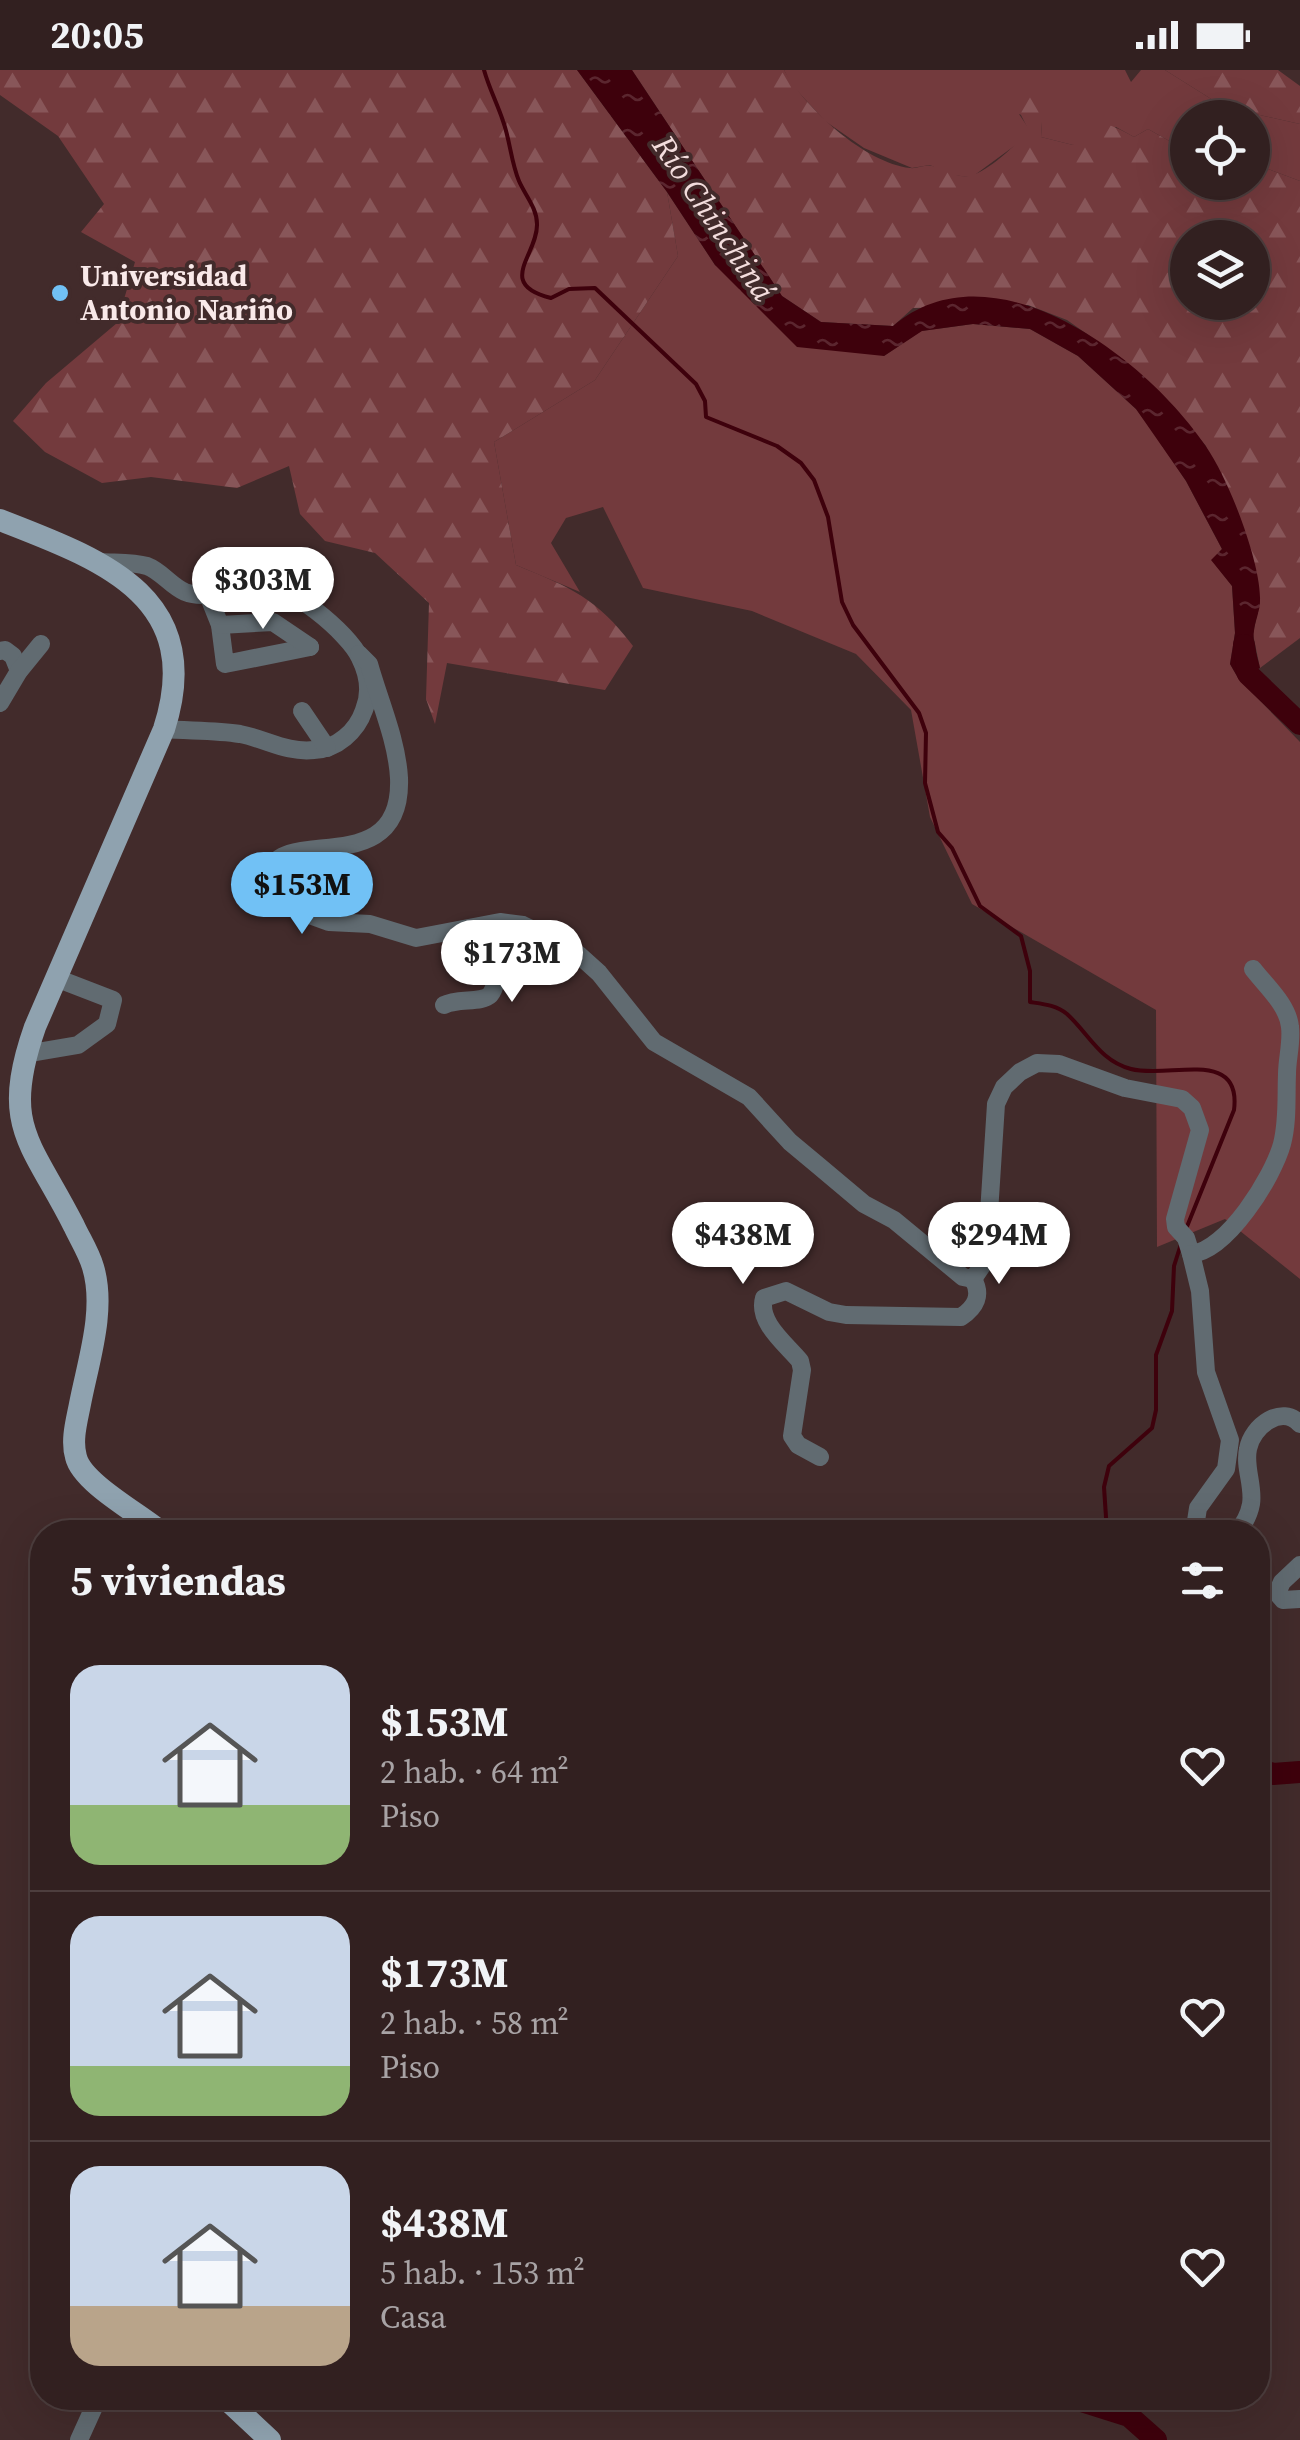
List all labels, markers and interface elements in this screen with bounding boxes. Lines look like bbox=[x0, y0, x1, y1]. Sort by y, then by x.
text: 20:05 bbox=[50, 9, 144, 61]
map controls bbox=[1170, 100, 1270, 320]
button: locate bbox=[1170, 100, 1270, 200]
water label: Río Chinchiná bbox=[642, 125, 786, 310]
button: layers bbox=[1170, 220, 1270, 320]
place label: Universidad Antonio Nariño bbox=[80, 255, 293, 330]
marker: Universidad Antonio Nariño bbox=[49, 282, 71, 304]
pin: $303M bbox=[193, 547, 333, 632]
text: $303M bbox=[214, 557, 312, 601]
pin: $153M bbox=[232, 852, 372, 937]
text: $153M bbox=[253, 862, 351, 906]
pin: $173M bbox=[442, 920, 582, 1005]
text: $173M bbox=[463, 930, 561, 974]
pin: $438M bbox=[673, 1202, 813, 1287]
pin: $294M bbox=[929, 1202, 1069, 1287]
text: $438M bbox=[694, 1212, 792, 1256]
text: $294M bbox=[950, 1212, 1048, 1256]
text: 5 viviendas bbox=[70, 1551, 286, 1609]
icon: filters bbox=[1175, 1553, 1230, 1608]
text: $153M bbox=[380, 1692, 509, 1750]
icon: home bbox=[150, 1705, 270, 1825]
icon: heart bbox=[1175, 1738, 1230, 1793]
text: 2 hab. · 64 m² bbox=[380, 1750, 569, 1794]
text: Piso bbox=[380, 1794, 440, 1838]
text: $173M bbox=[380, 1943, 509, 2001]
icon: home bbox=[150, 1956, 270, 2076]
icon: heart bbox=[1175, 1989, 1230, 2044]
text: 2 hab. · 58 m² bbox=[380, 2001, 569, 2045]
text: Piso bbox=[380, 2045, 440, 2089]
text: $438M bbox=[380, 2193, 509, 2251]
icon: home bbox=[150, 2206, 270, 2326]
icon: heart bbox=[1175, 2239, 1230, 2294]
text: 5 hab. · 153 m² bbox=[380, 2251, 585, 2295]
text: Casa bbox=[380, 2295, 447, 2339]

